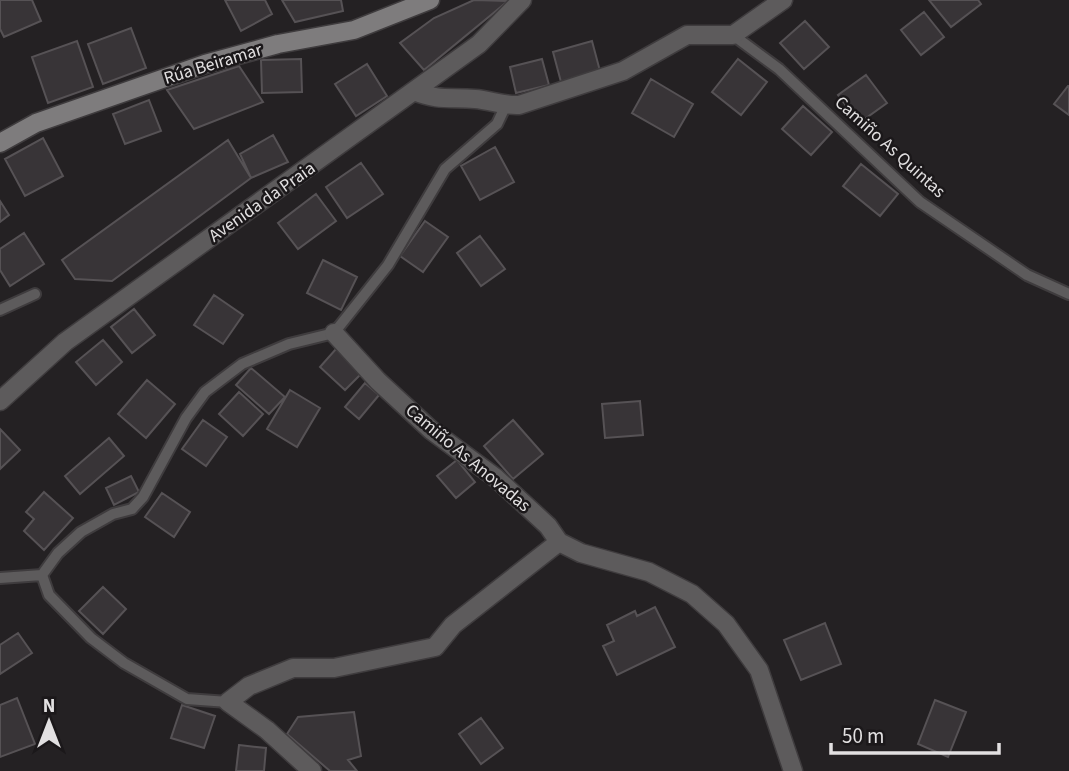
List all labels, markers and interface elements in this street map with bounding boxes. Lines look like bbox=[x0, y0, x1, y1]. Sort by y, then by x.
street label: Rúa Beiramar bbox=[161, 37, 266, 91]
street label: Camiño As Quintas bbox=[829, 90, 951, 204]
street label: Avenida da Praia bbox=[204, 156, 320, 248]
street label: Camiño As Anovadas bbox=[400, 398, 536, 518]
north arrow bbox=[14, 687, 84, 757]
text: N bbox=[43, 693, 55, 720]
scale bar bbox=[831, 712, 999, 756]
text: 50 m bbox=[842, 721, 884, 751]

